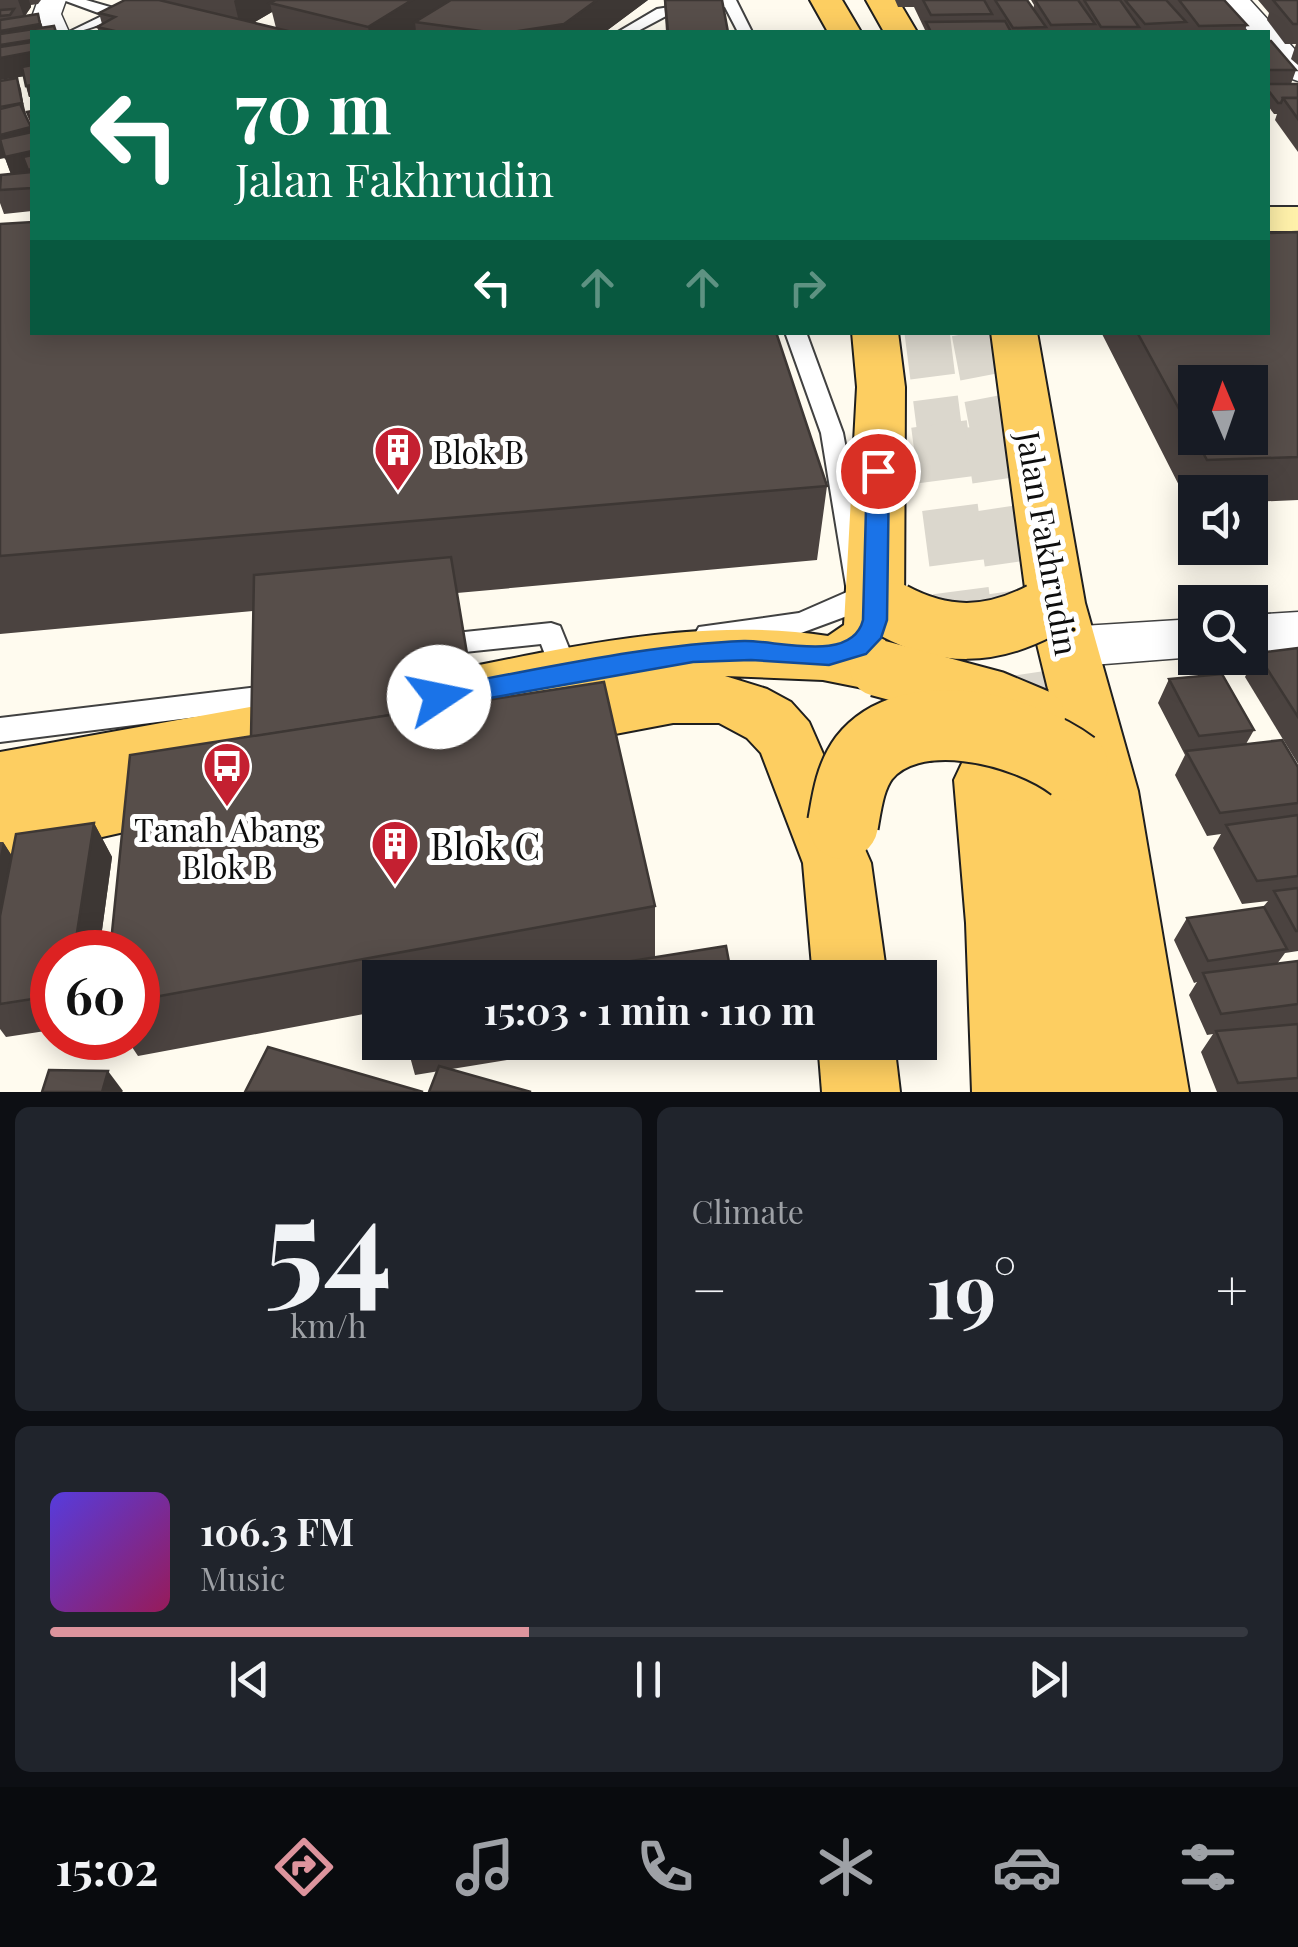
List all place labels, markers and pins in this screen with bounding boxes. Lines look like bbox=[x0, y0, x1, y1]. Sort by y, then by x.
building icon: Blok B bbox=[372, 424, 424, 492]
place label: Blok B bbox=[433, 429, 524, 472]
pin bbox=[836, 429, 921, 514]
bus stop icon: Tanah Abang Blok B bbox=[201, 740, 253, 808]
place label: Tanah Abang Blok B bbox=[134, 807, 320, 887]
building icon: Blok C bbox=[369, 818, 421, 886]
place label: Blok C bbox=[430, 819, 540, 870]

